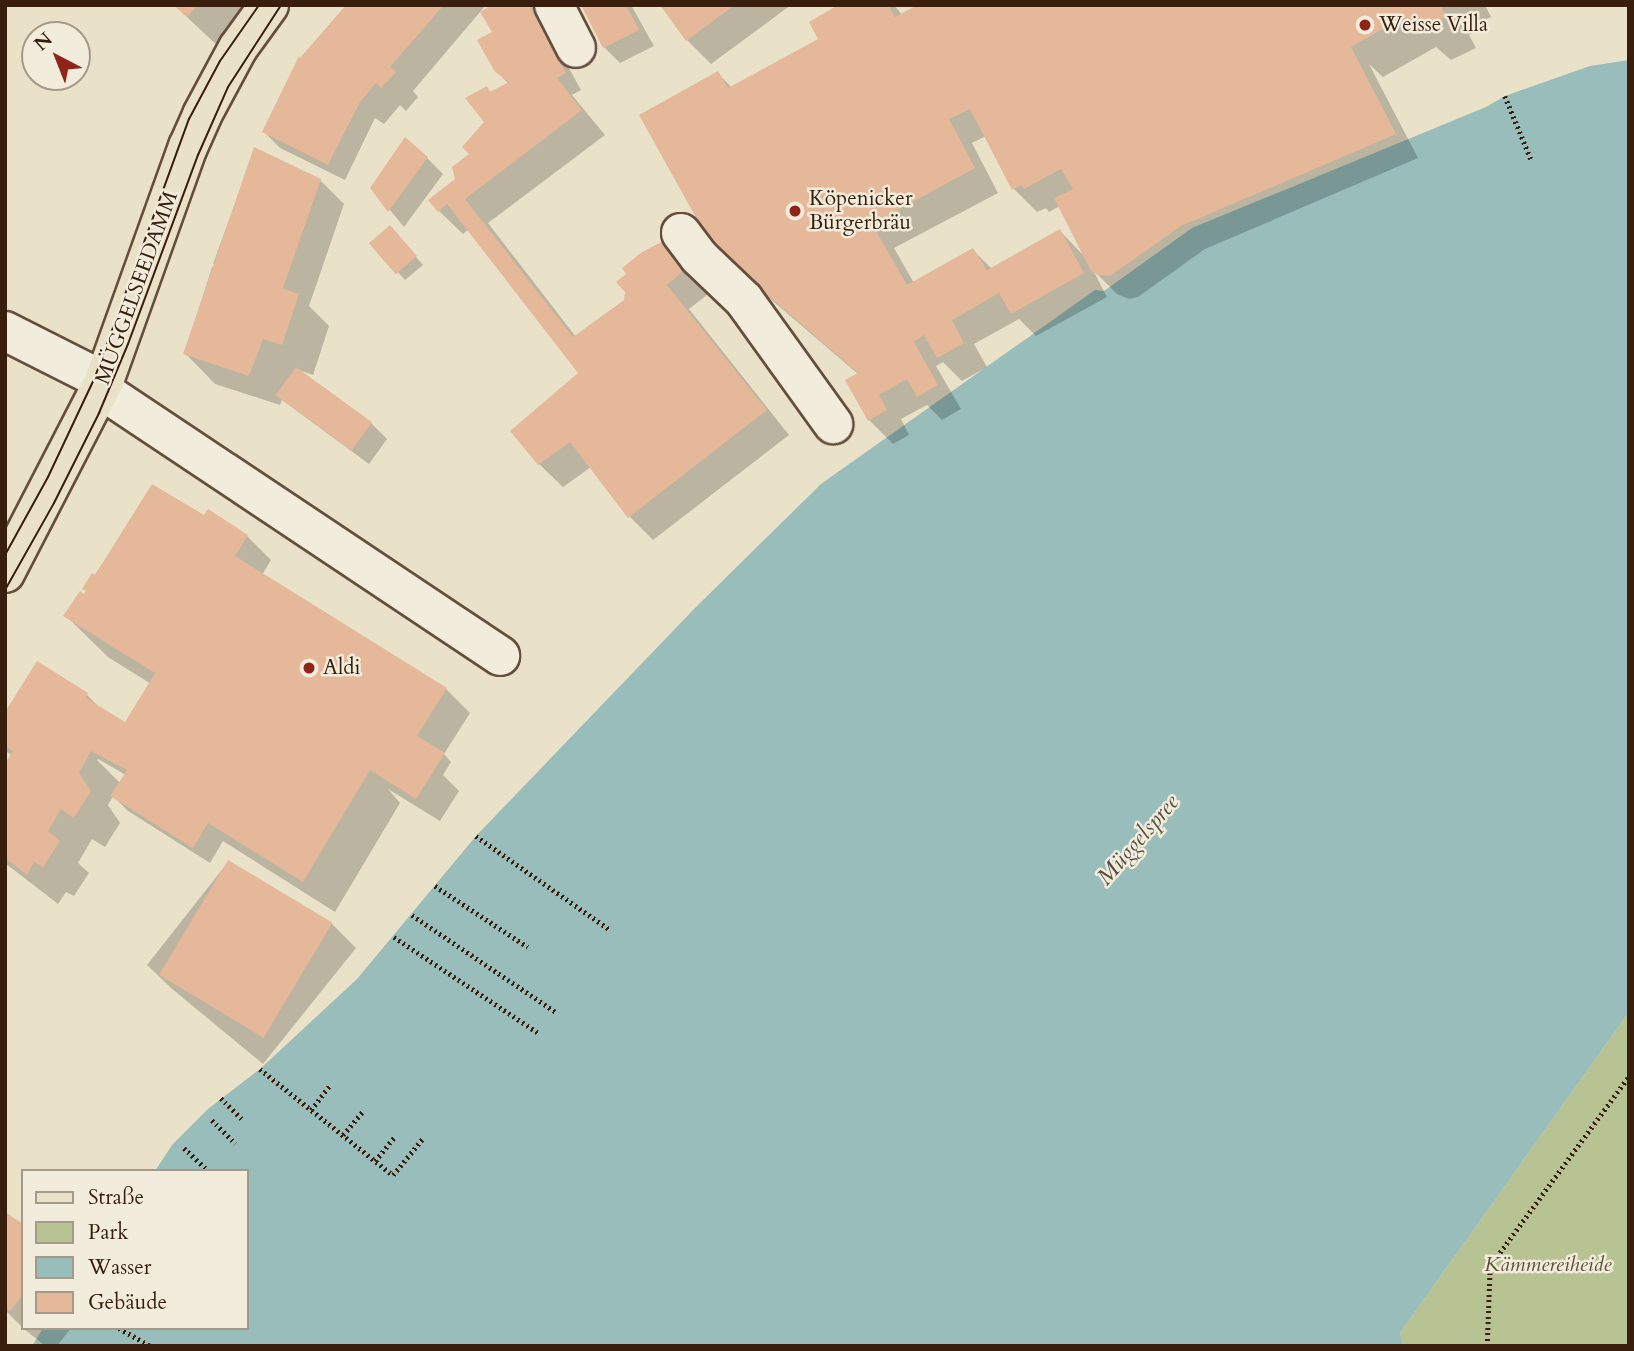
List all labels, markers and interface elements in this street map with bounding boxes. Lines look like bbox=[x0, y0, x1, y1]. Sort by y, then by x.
place label: Weisse Villa bbox=[1379, 12, 1488, 38]
marker: Weisse Villa bbox=[1357, 17, 1373, 33]
north arrow bbox=[21, 21, 91, 91]
text: N bbox=[28, 27, 58, 57]
place label: Köpenicker Bürgerbräu bbox=[809, 186, 913, 236]
street label: MÜGGELSEEDAMM bbox=[90, 188, 184, 388]
marker: Köpenicker Bürgerbräu bbox=[787, 203, 803, 219]
place label: Aldi bbox=[323, 655, 360, 681]
marker: Aldi bbox=[301, 660, 317, 676]
water label: Müggelspree bbox=[1091, 789, 1185, 891]
legend bbox=[21, 1169, 248, 1330]
text: Straße bbox=[88, 1183, 144, 1212]
text: Park bbox=[88, 1218, 128, 1247]
park label: Kämmereiheide bbox=[1484, 1252, 1612, 1278]
text: Wasser bbox=[88, 1253, 152, 1282]
text: Gebäude bbox=[88, 1288, 167, 1317]

